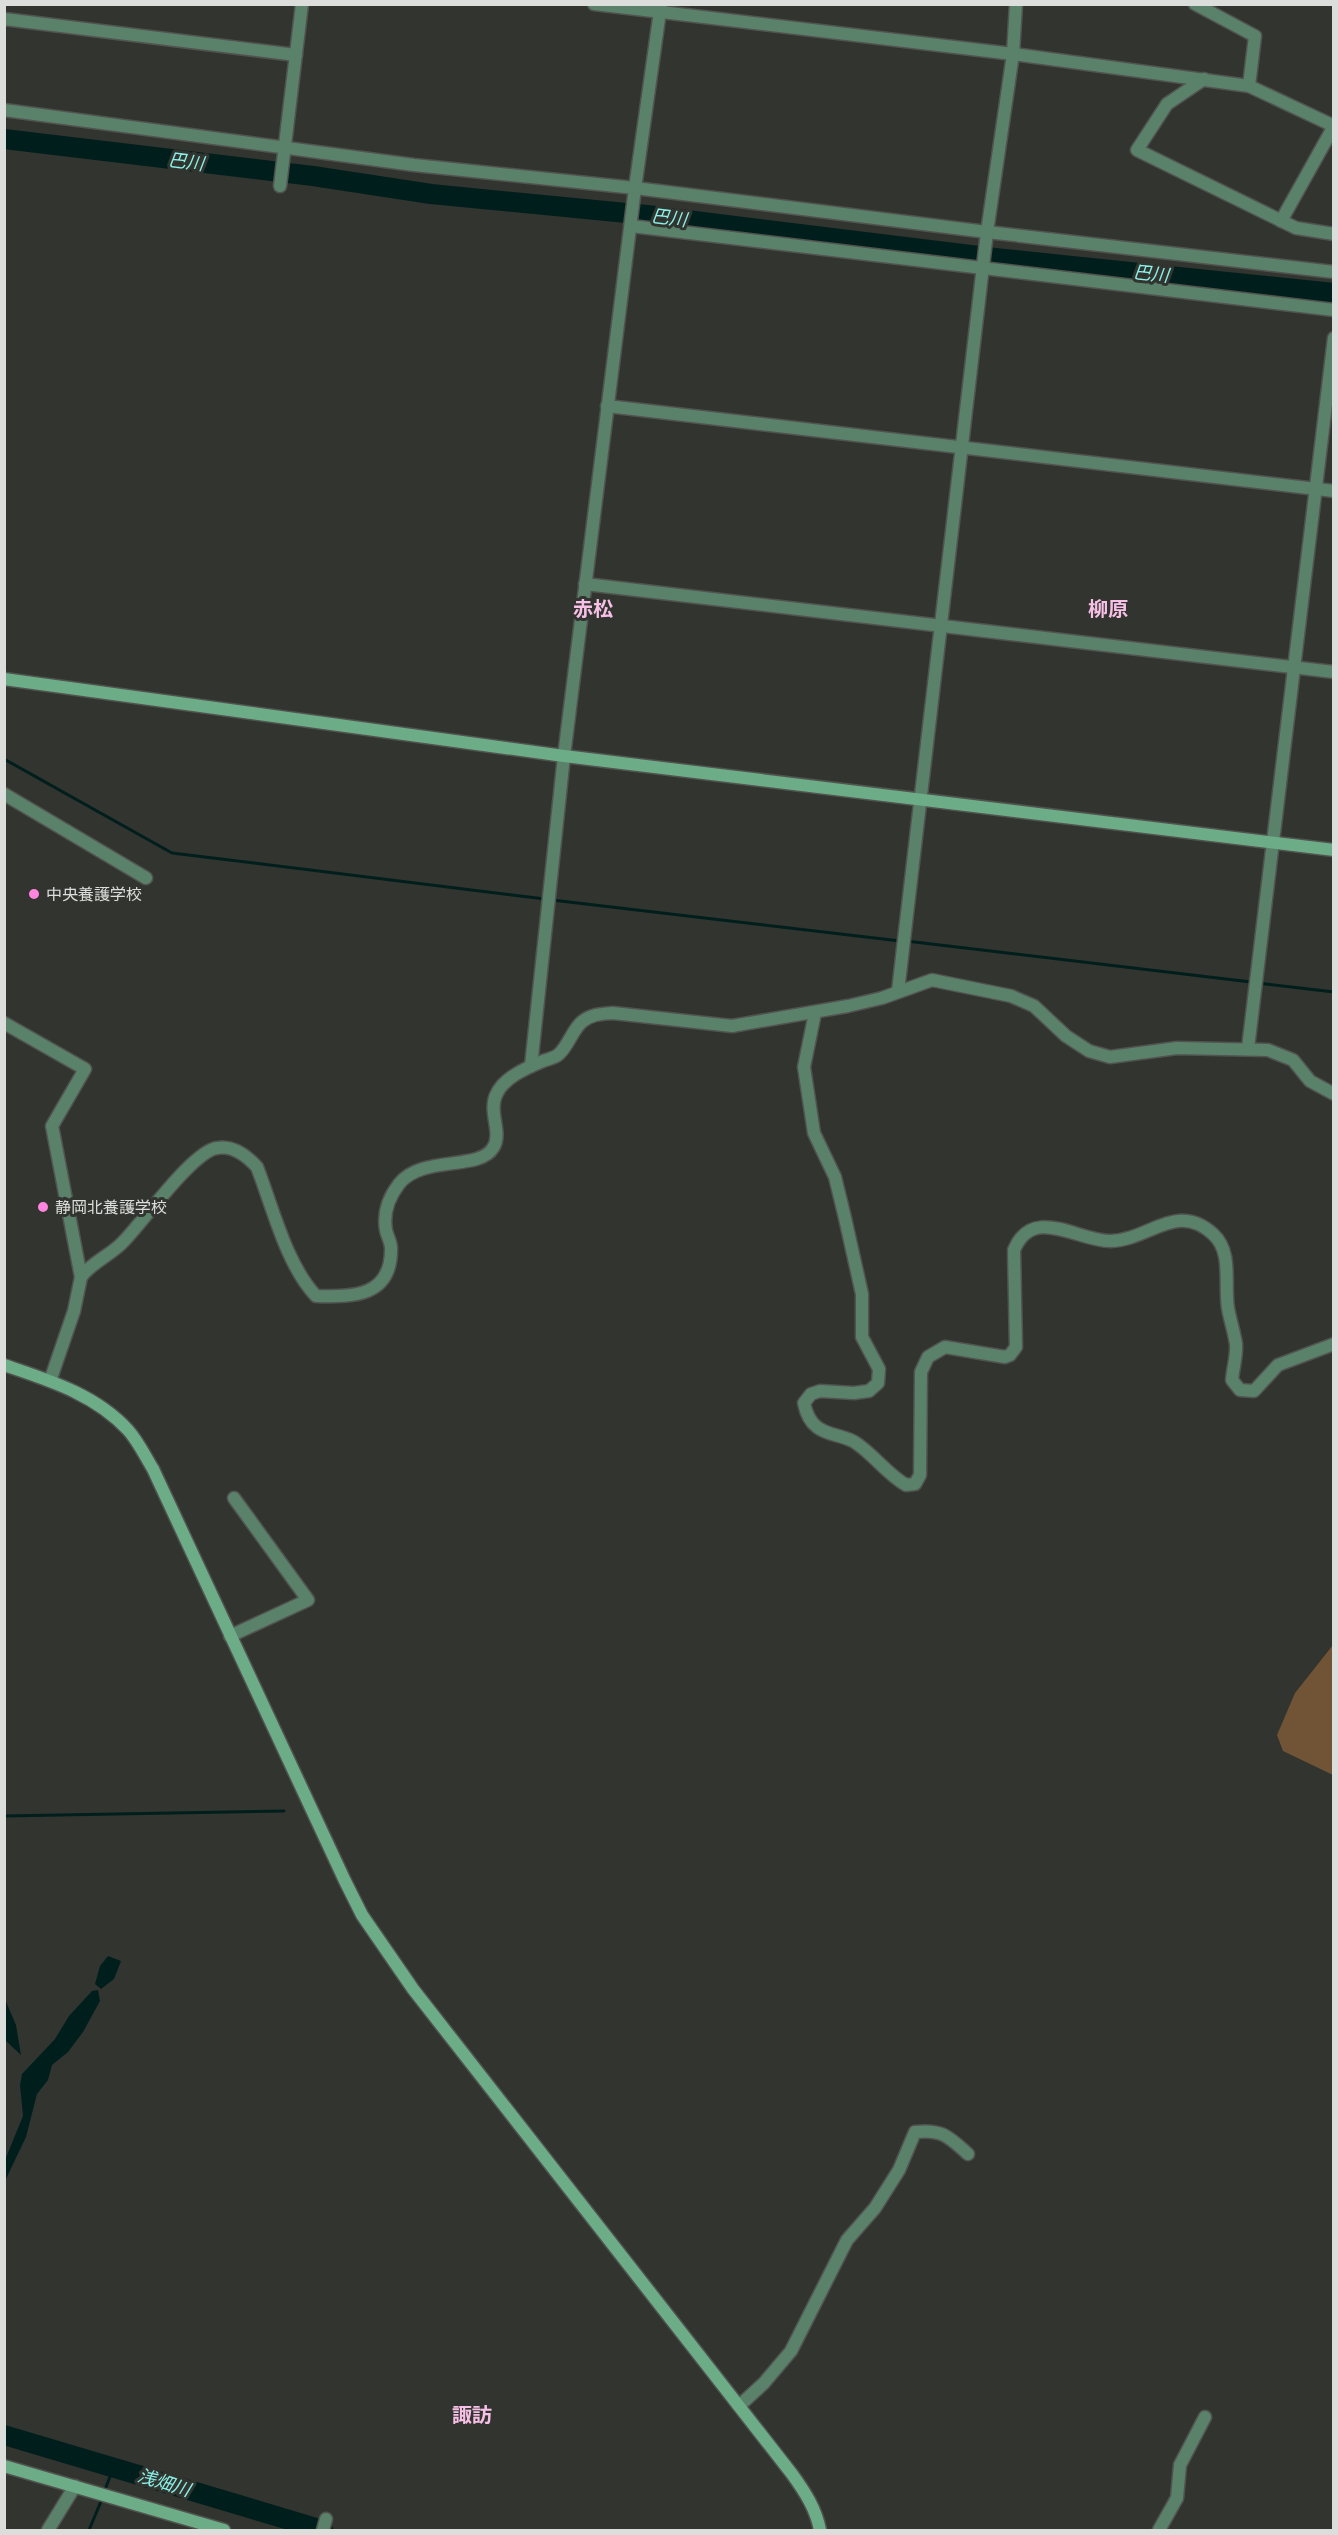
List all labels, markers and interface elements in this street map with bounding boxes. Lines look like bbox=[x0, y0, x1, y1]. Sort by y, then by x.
water label: 巴川 bbox=[167, 147, 207, 176]
water label: 巴川 bbox=[650, 203, 690, 232]
water label: 巴川 bbox=[1132, 259, 1172, 288]
district label: 赤松 bbox=[573, 595, 613, 623]
district label: 柳原 bbox=[1088, 595, 1128, 623]
place label: 中央養護学校 bbox=[46, 883, 142, 906]
marker: 中央養護学校 bbox=[27, 887, 41, 901]
place label: 静岡北養護学校 bbox=[55, 1196, 167, 1219]
marker: 静岡北養護学校 bbox=[36, 1200, 50, 1214]
district label: 諏訪 bbox=[452, 2401, 492, 2429]
water label: 浅畑川 bbox=[135, 2463, 196, 2503]

